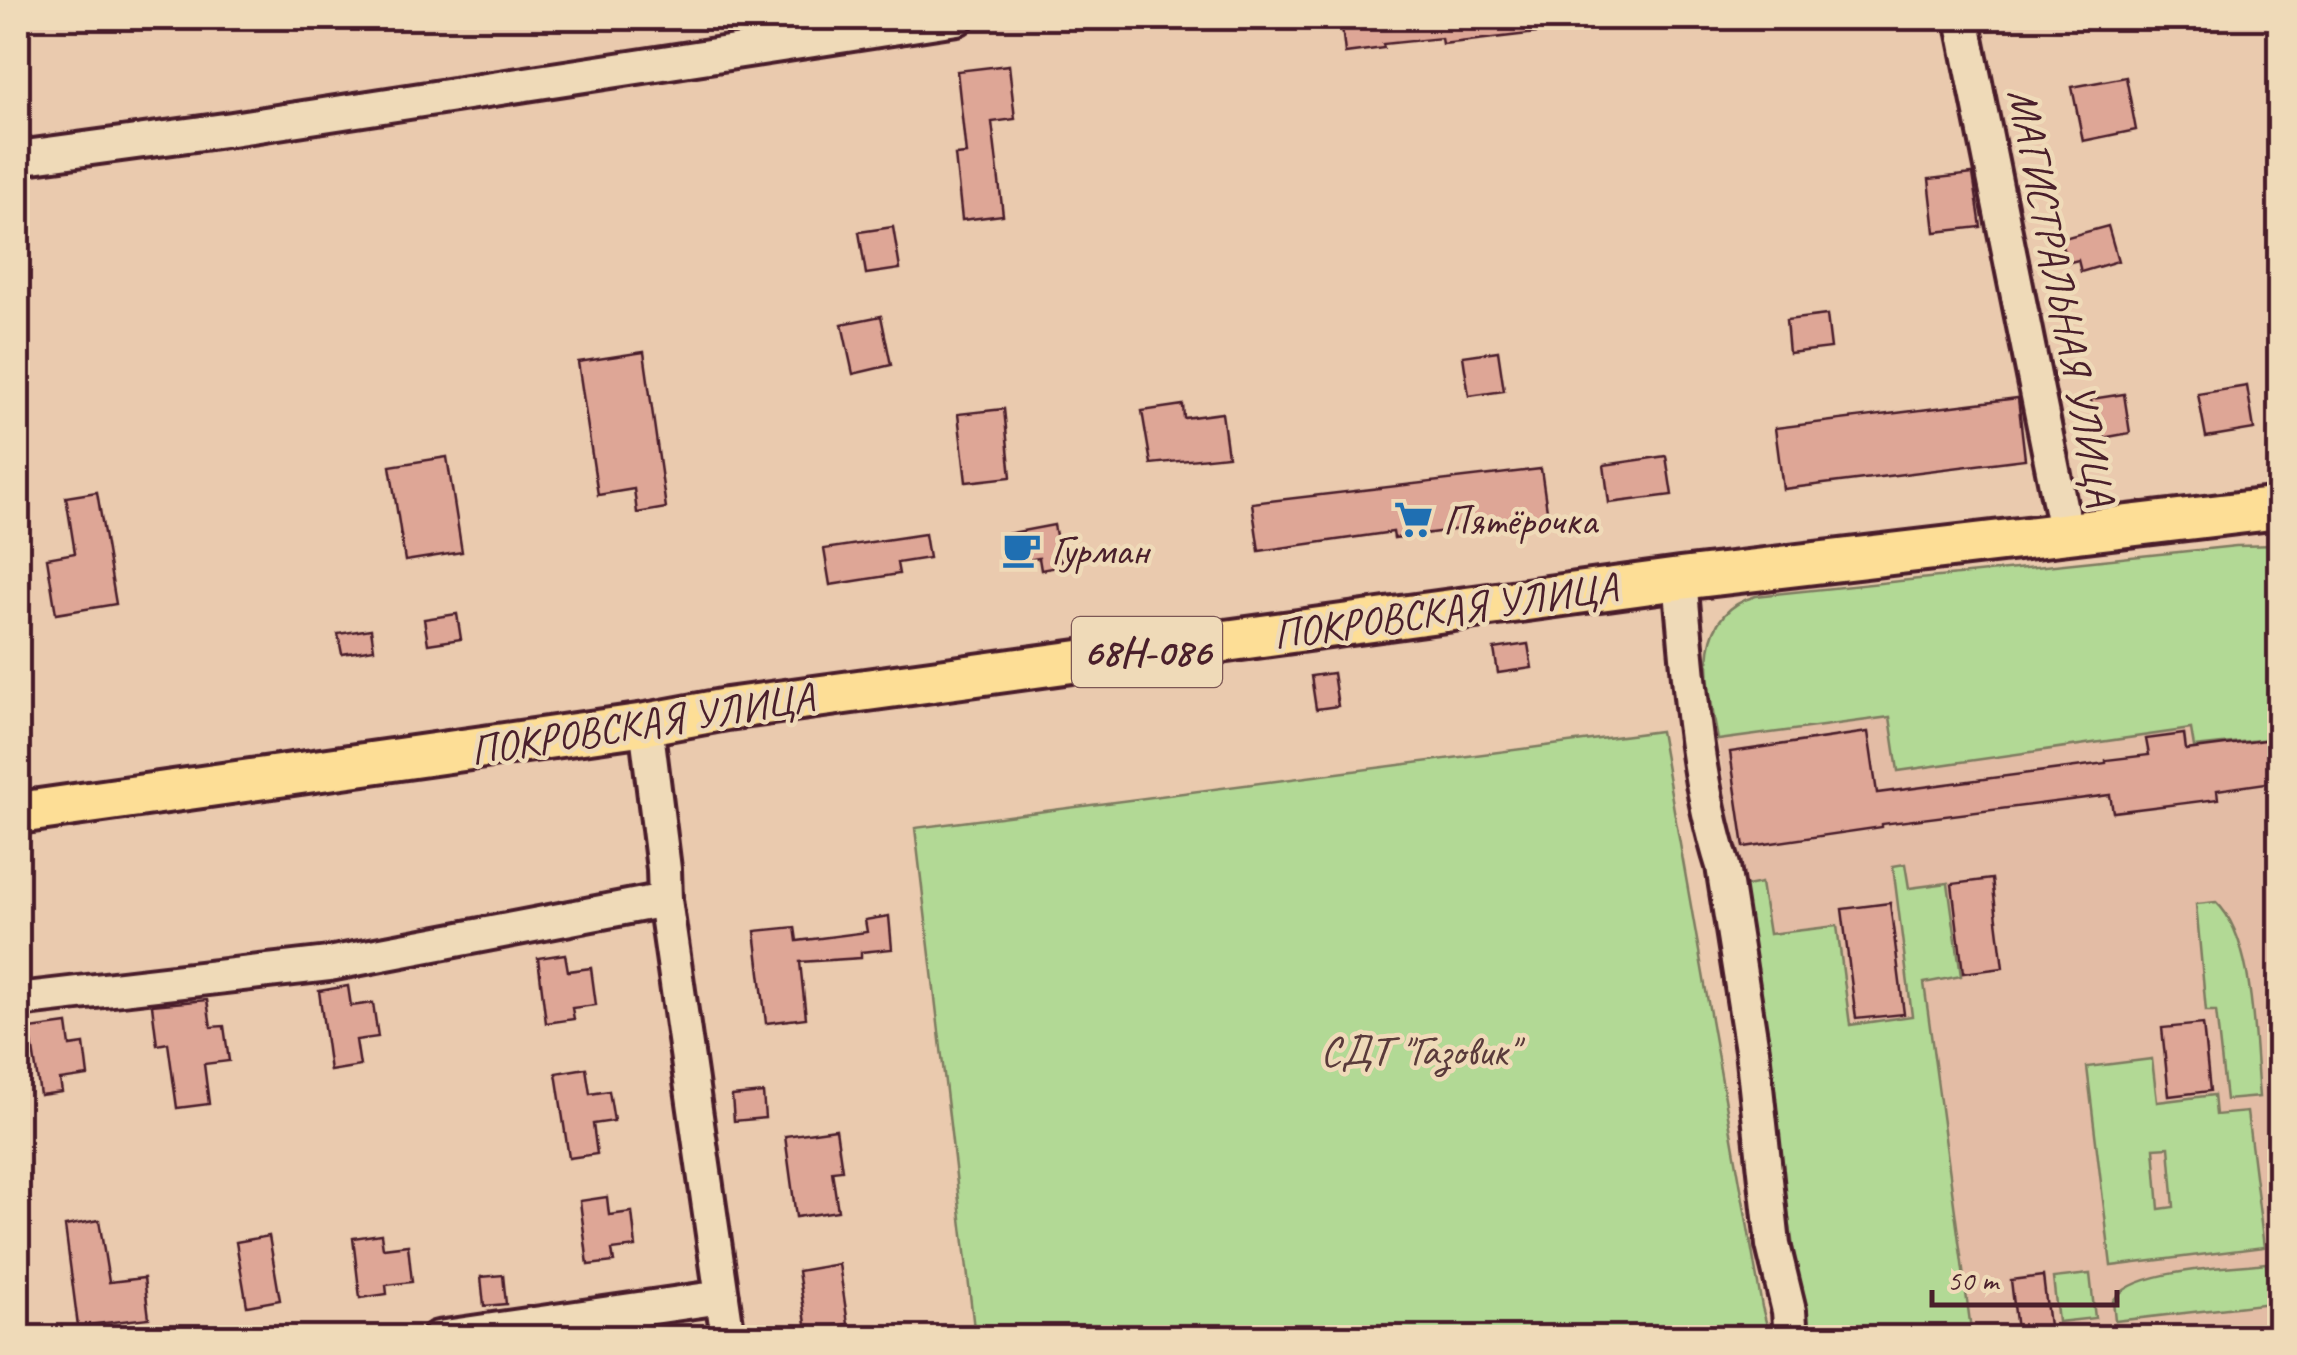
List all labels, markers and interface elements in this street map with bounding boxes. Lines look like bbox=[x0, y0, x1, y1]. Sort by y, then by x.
street label: МАГИСТРАЛЬНАЯ УЛИЦА bbox=[1996, 84, 2129, 511]
place label: Пятёрочка bbox=[1443, 494, 1600, 547]
supermarket icon: Пятёрочка bbox=[1392, 499, 1434, 541]
place label: Гурман bbox=[1051, 524, 1151, 577]
cafe icon: Гурман bbox=[1000, 529, 1042, 571]
street label: ПОКРОВСКАЯ УЛИЦА bbox=[1270, 560, 1622, 661]
road number: 68Н-086 bbox=[1072, 617, 1222, 687]
street label: ПОКРОВСКАЯ УЛИЦА bbox=[467, 670, 819, 777]
park label: СДТ "Газовик" bbox=[1321, 1025, 1526, 1078]
scale bar bbox=[1932, 1245, 2117, 1307]
text: 50 m bbox=[1947, 1261, 2000, 1299]

